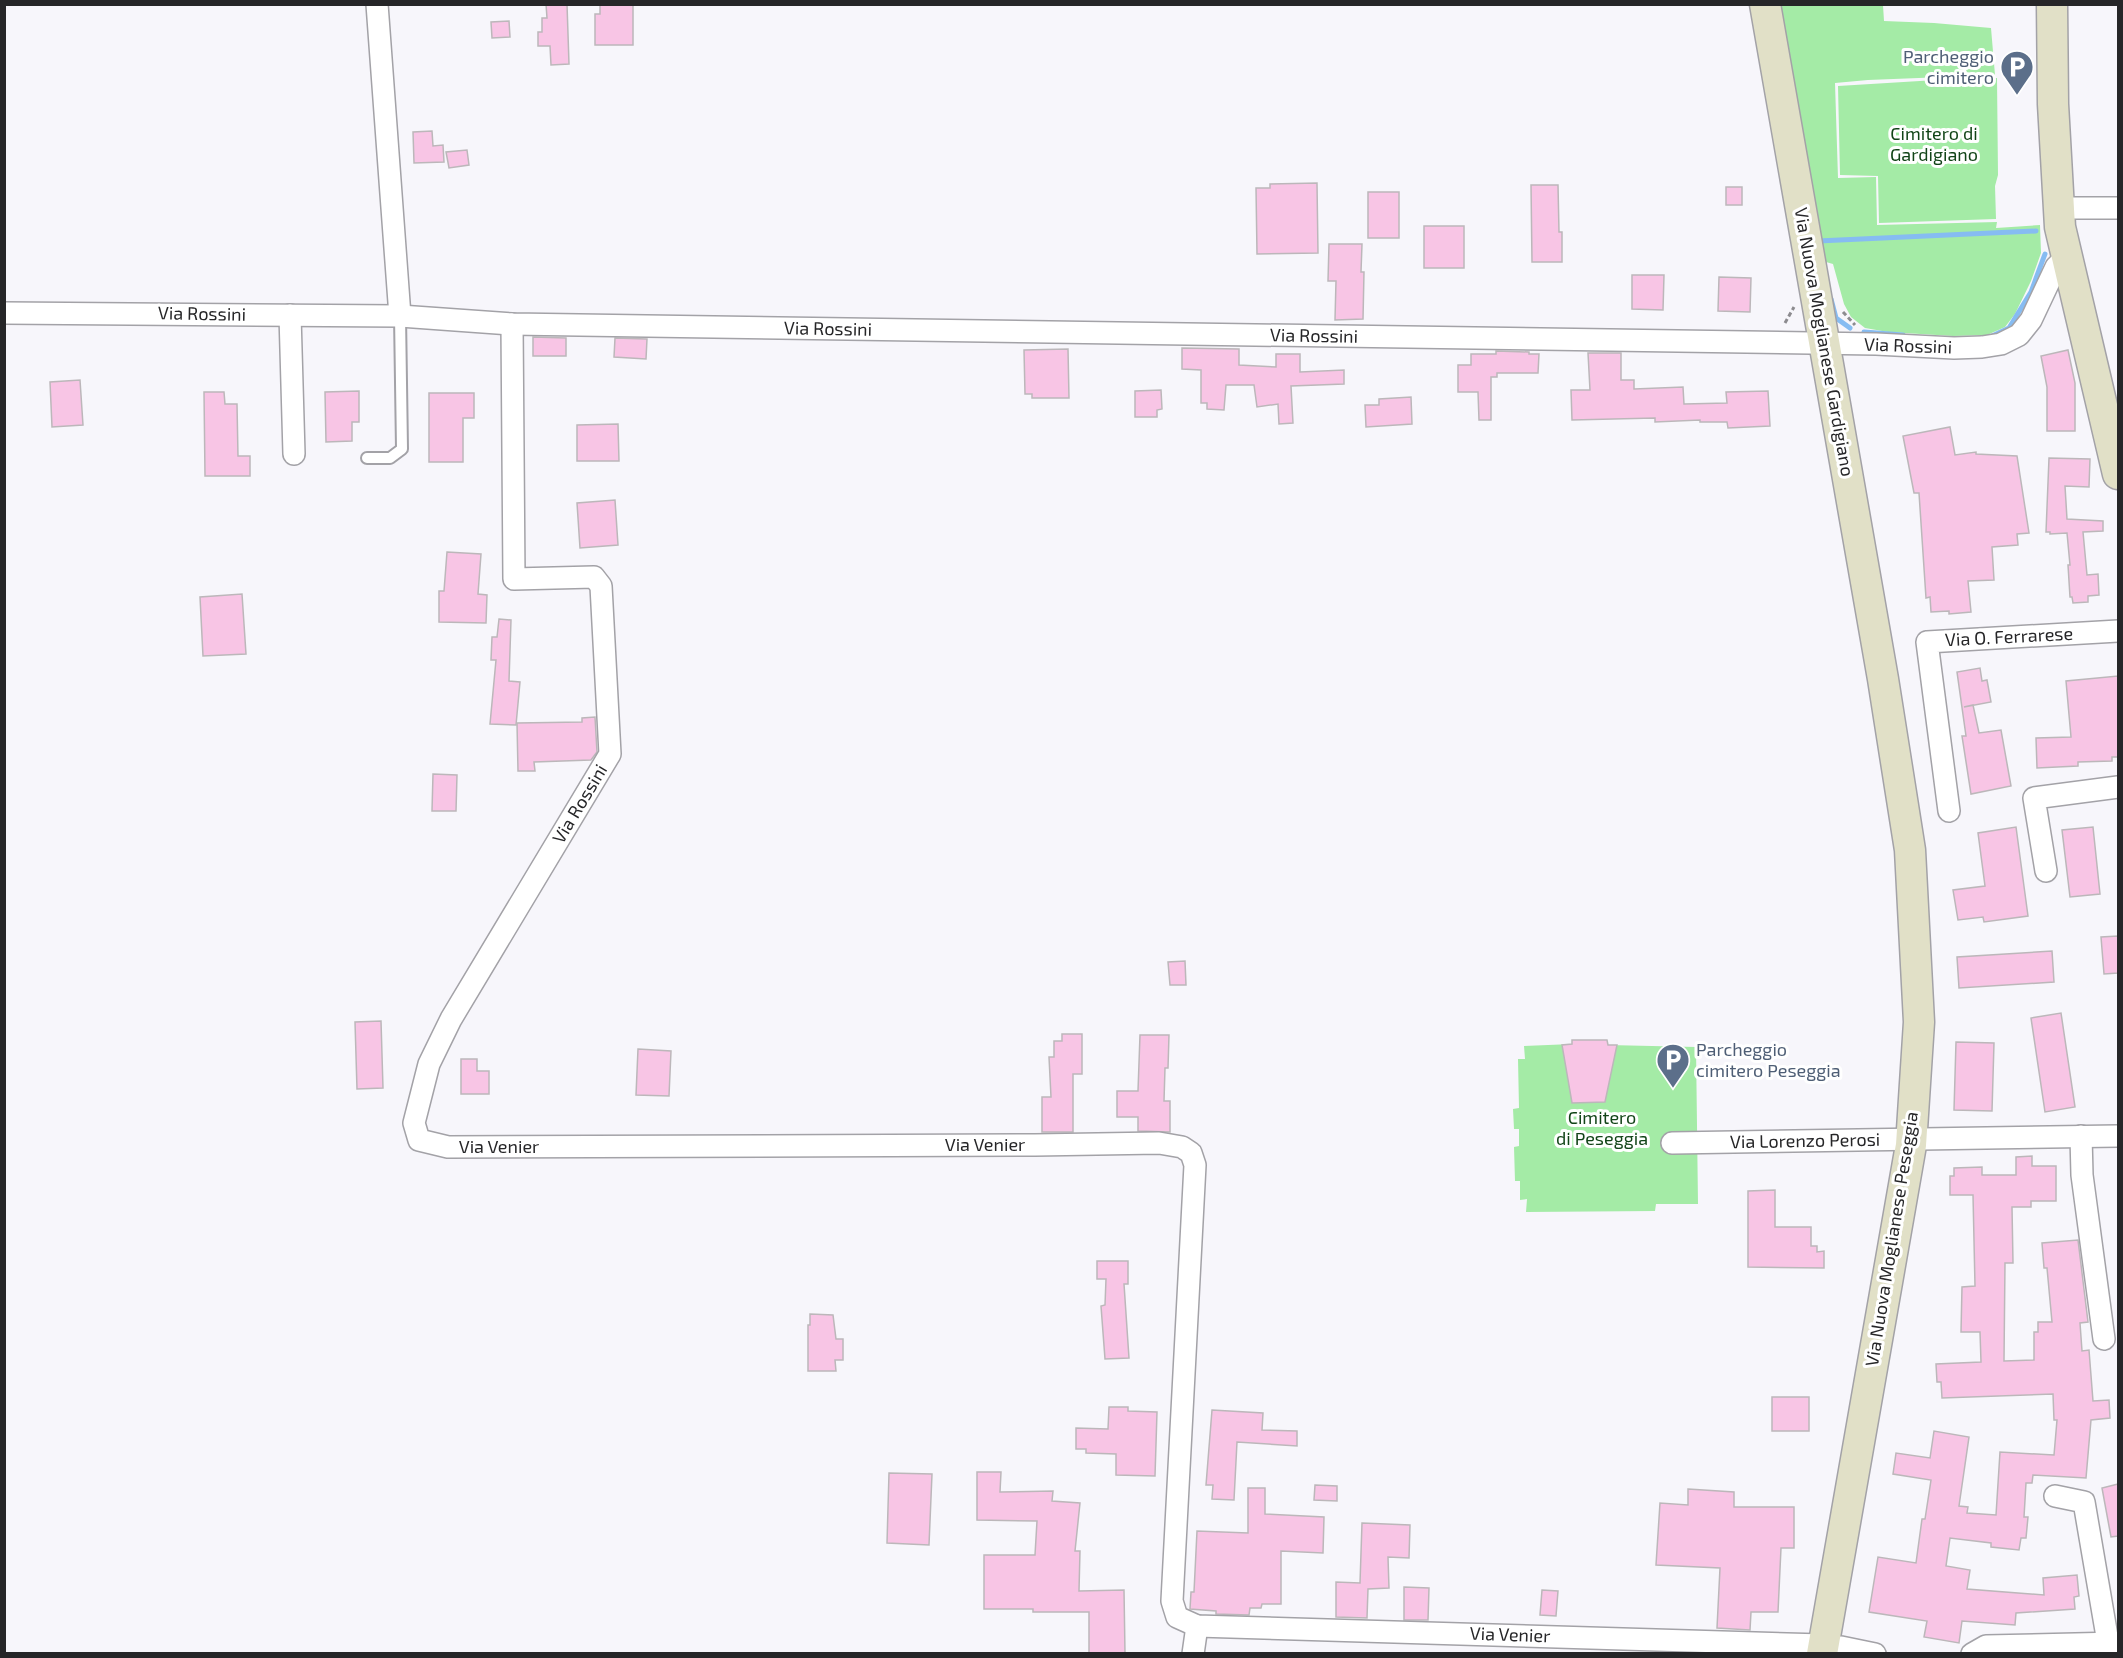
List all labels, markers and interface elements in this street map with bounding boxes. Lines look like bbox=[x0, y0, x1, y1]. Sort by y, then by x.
place label: Parcheggio cimitero bbox=[1903, 45, 1994, 88]
parking icon: Parcheggio cimitero bbox=[1999, 49, 2035, 96]
park label: Cimitero di Gardigiano bbox=[1890, 122, 1978, 165]
street label: Via Nuova Moglianese Gardigiano bbox=[1790, 206, 1859, 478]
street label: Via Rossini bbox=[158, 301, 246, 325]
street label: Via Rossini bbox=[784, 316, 872, 340]
street label: Via Rossini bbox=[1270, 323, 1358, 347]
street label: Via Rossini bbox=[1864, 332, 1953, 358]
street label: Via O. Ferrarese bbox=[1944, 622, 2074, 650]
street label: Via Rossini bbox=[547, 760, 611, 847]
place label: Parcheggio cimitero Peseggia bbox=[1696, 1038, 1841, 1081]
parking icon: Parcheggio cimitero Peseggia bbox=[1655, 1042, 1691, 1089]
park label: Cimitero di Peseggia bbox=[1556, 1106, 1648, 1149]
street label: Via Nuova Moglianese Peseggia bbox=[1860, 1110, 1922, 1368]
street label: Via Lorenzo Perosi bbox=[1730, 1128, 1880, 1152]
street label: Via Venier bbox=[945, 1133, 1025, 1155]
street label: Via Venier bbox=[459, 1135, 539, 1157]
street label: Via Venier bbox=[1469, 1622, 1551, 1646]

